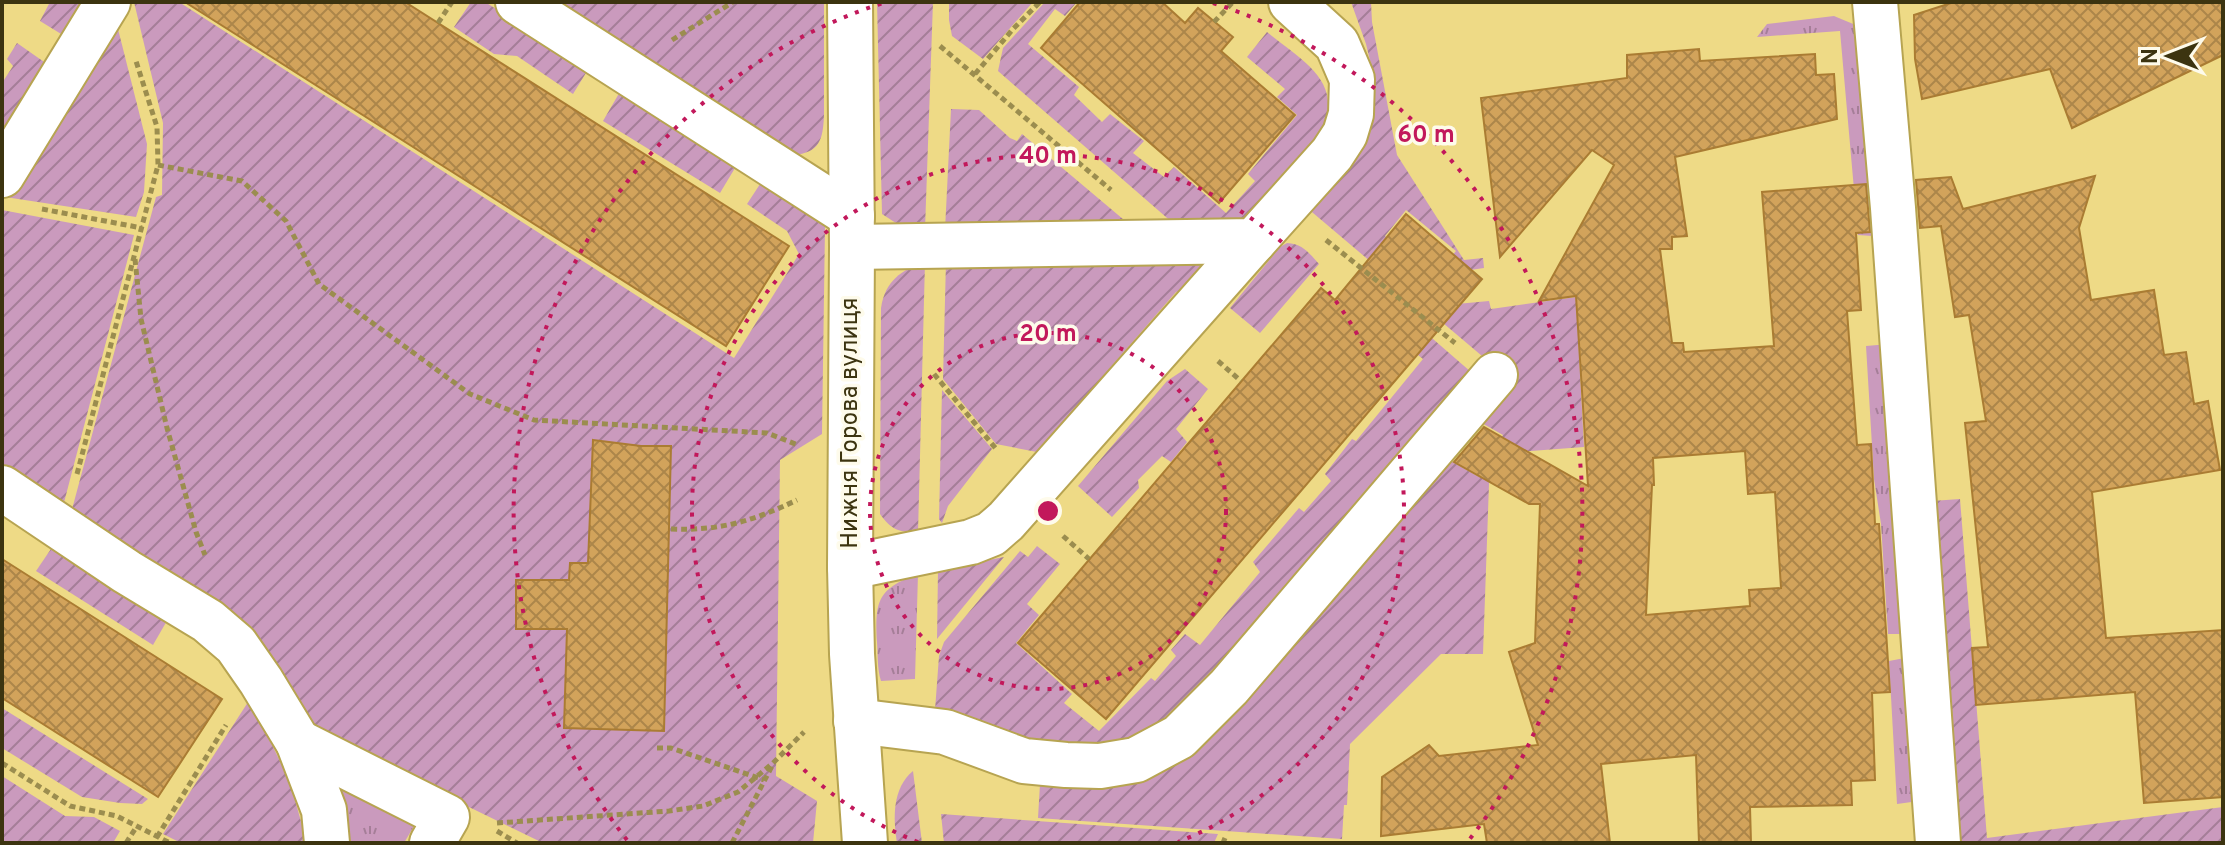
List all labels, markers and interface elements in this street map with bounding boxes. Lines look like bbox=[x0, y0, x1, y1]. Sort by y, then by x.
north arrow bbox=[2129, 16, 2209, 96]
text: N bbox=[2138, 48, 2165, 64]
text: 60 m bbox=[1397, 121, 1455, 151]
text: 40 m bbox=[1019, 142, 1077, 172]
street label: Нижня Горова вулиця bbox=[836, 297, 866, 549]
text: 20 m bbox=[1019, 320, 1077, 350]
centre of rings bbox=[1034, 497, 1062, 525]

